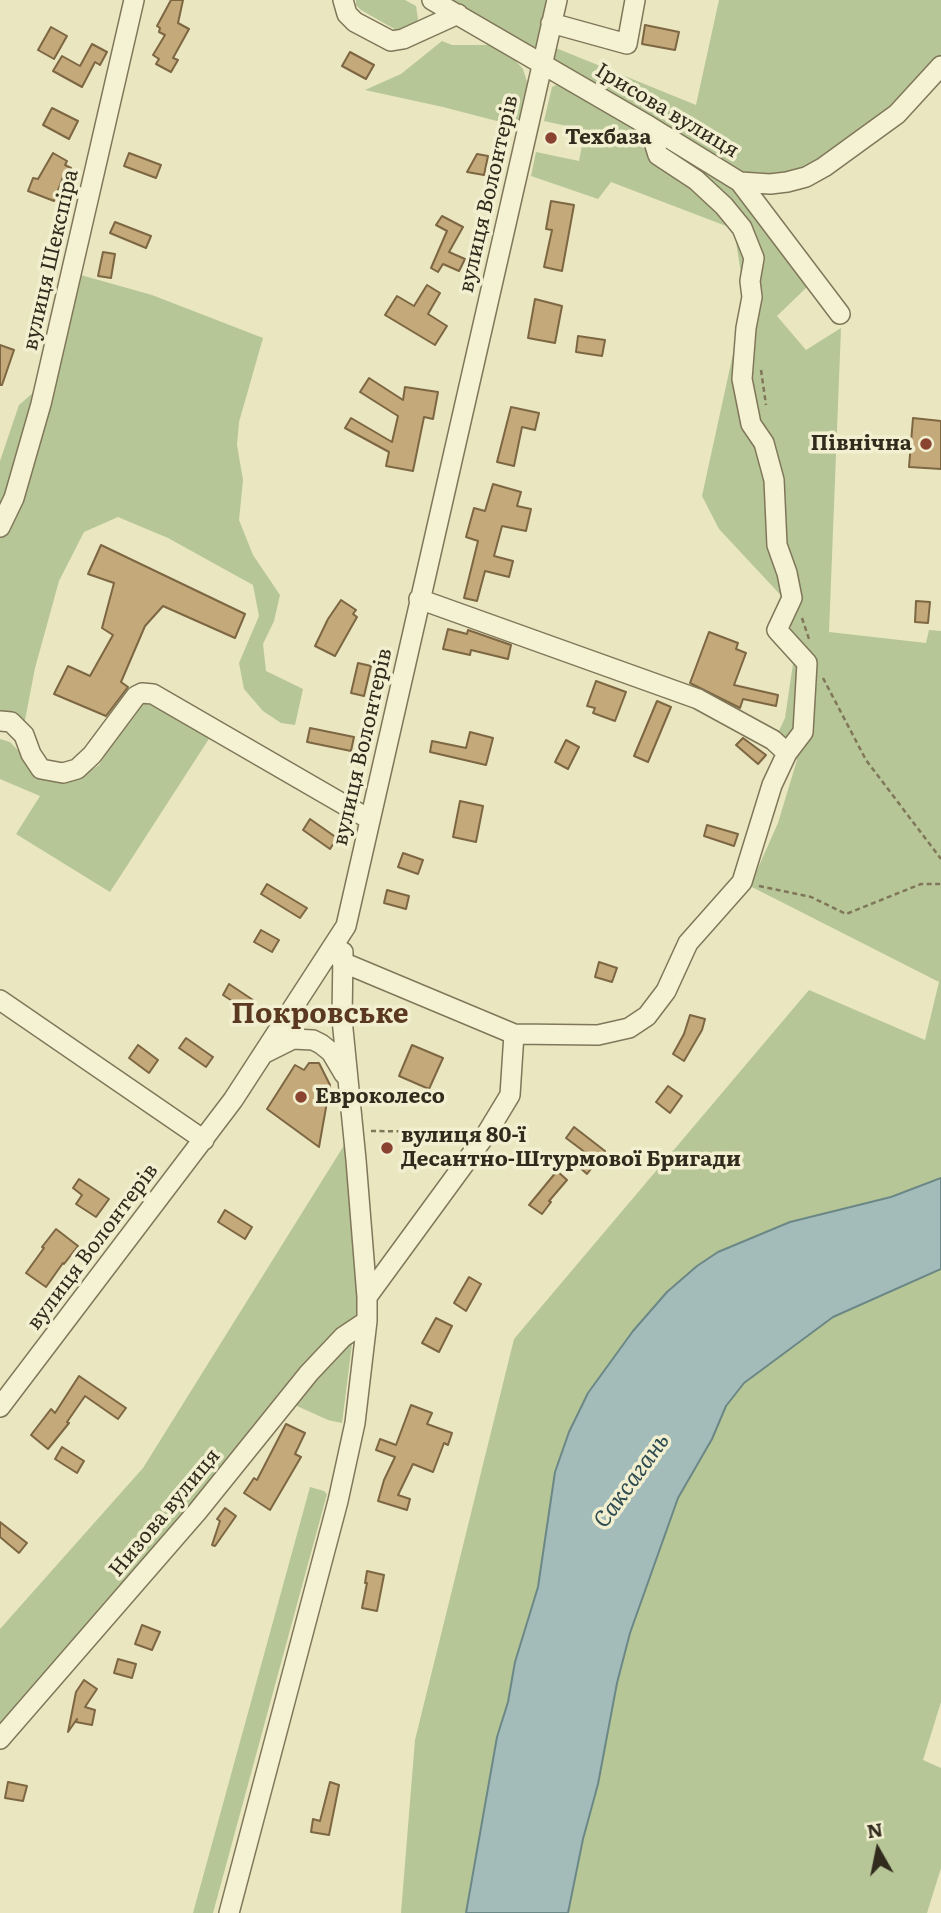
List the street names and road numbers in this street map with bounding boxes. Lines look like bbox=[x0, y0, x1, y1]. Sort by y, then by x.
street label: Ірисова вулиця bbox=[591, 58, 743, 164]
street label: вулиця Волонтерів bbox=[454, 93, 524, 295]
street label: вулиця Шекспіра bbox=[18, 167, 84, 353]
street label: вулиця Волонтерів bbox=[328, 646, 398, 848]
street label: вулиця Волонтерів bbox=[22, 1159, 164, 1335]
street label: Низова вулиця bbox=[104, 1444, 226, 1582]

